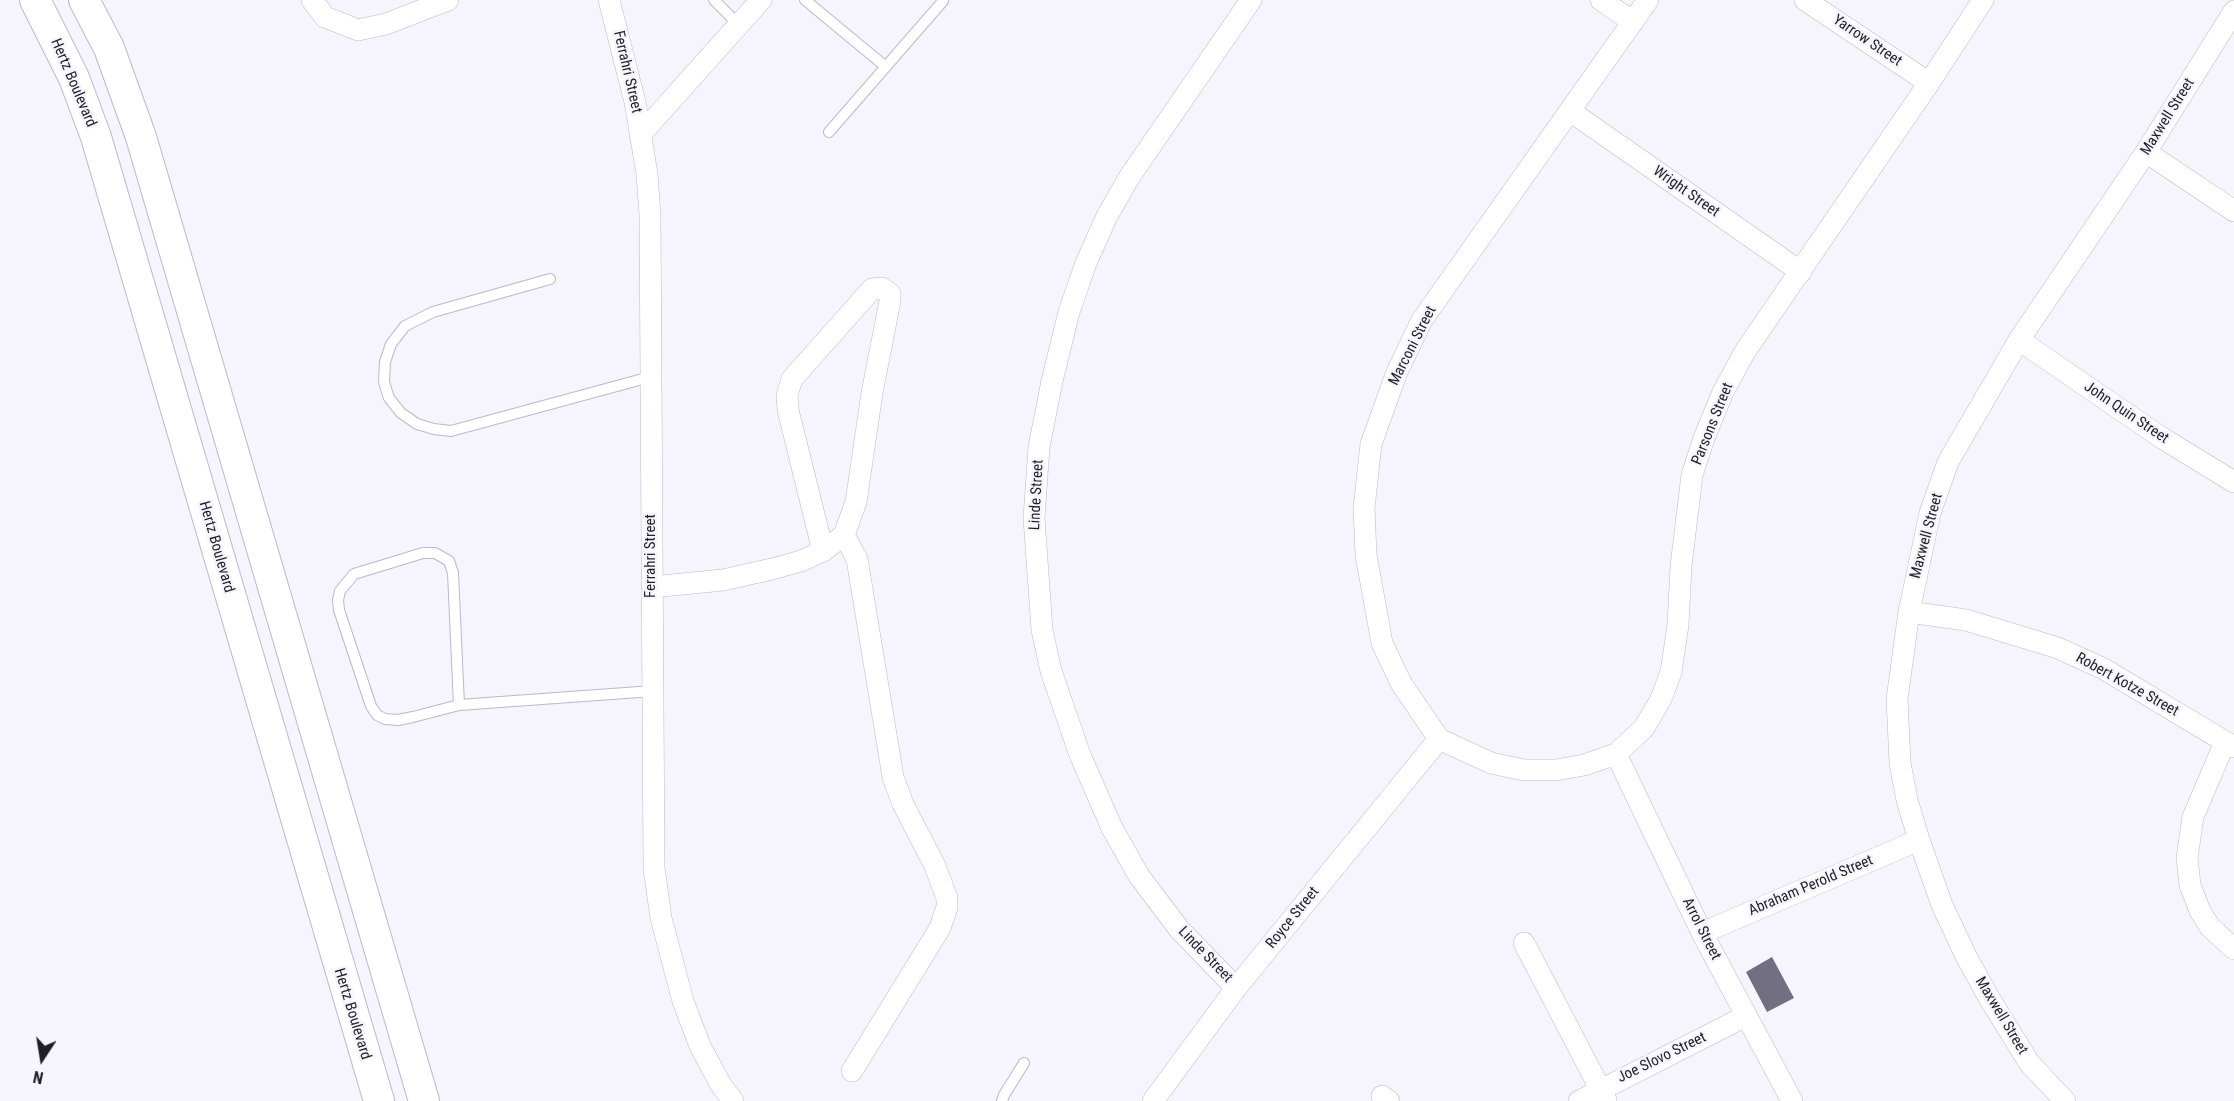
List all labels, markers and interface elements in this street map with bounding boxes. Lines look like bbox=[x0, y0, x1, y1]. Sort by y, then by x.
street label: Yarrow Street bbox=[1829, 11, 1905, 71]
street label: Ferrahri Street bbox=[609, 29, 645, 115]
street label: Hertz Boulevard bbox=[46, 36, 100, 130]
street label: Maxwell Street bbox=[2137, 75, 2199, 159]
street label: Wright Street bbox=[1649, 163, 1723, 221]
street label: Marconi Street bbox=[1385, 303, 1441, 389]
street label: John Quin Street bbox=[2080, 378, 2172, 448]
street label: Parsons Street bbox=[1688, 380, 1738, 468]
street label: Linde Street bbox=[1026, 459, 1048, 531]
street label: Maxwell Street bbox=[1907, 491, 1947, 581]
street label: Hertz Boulevard bbox=[194, 499, 238, 595]
street label: Ferrahri Street bbox=[642, 514, 660, 598]
street label: Robert Kotze Street bbox=[2072, 649, 2182, 721]
street label: Abraham Perold Street bbox=[1746, 852, 1876, 920]
street label: Royce Street bbox=[1263, 884, 1323, 952]
street label: Arrol Street bbox=[1678, 895, 1724, 963]
street label: Linde Street bbox=[1174, 923, 1236, 987]
street label: Hertz Boulevard bbox=[330, 966, 374, 1062]
street label: Maxwell Street bbox=[1971, 974, 2031, 1058]
north arrow bbox=[12, 1029, 72, 1089]
street label: Joe Slovo Street bbox=[1615, 1029, 1709, 1087]
text: N bbox=[31, 1067, 45, 1087]

